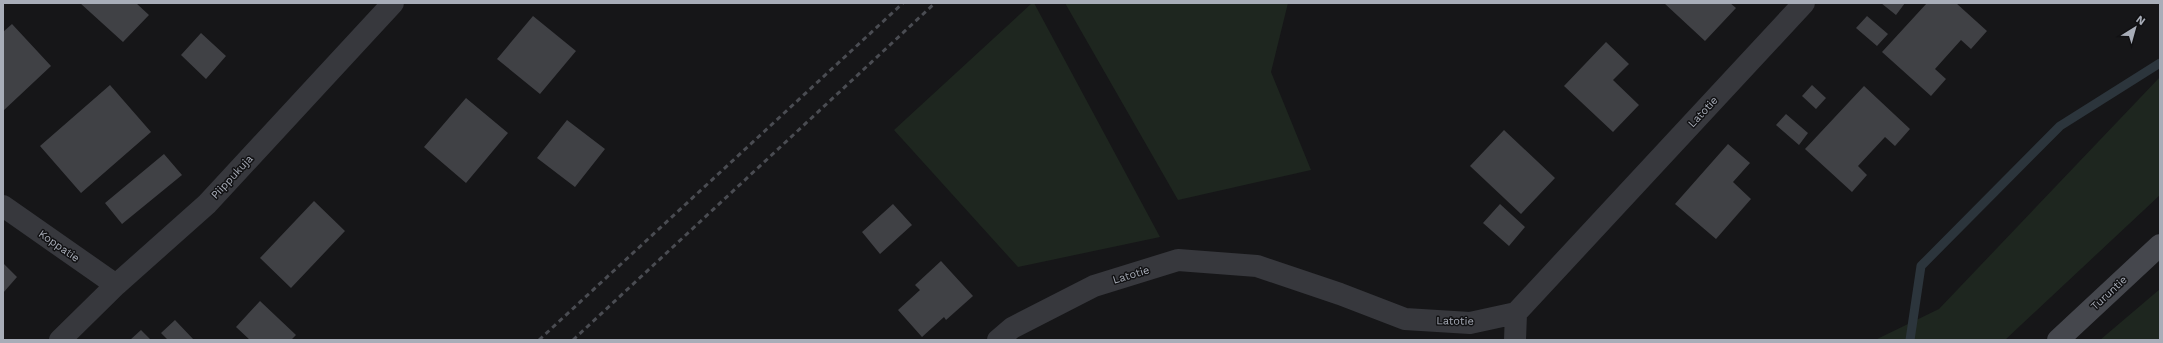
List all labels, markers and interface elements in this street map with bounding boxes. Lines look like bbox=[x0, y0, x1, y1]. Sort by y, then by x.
north arrow bbox=[2115, 8, 2155, 48]
text: N bbox=[2134, 13, 2148, 28]
street label: Latotie bbox=[1685, 94, 1721, 130]
street label: Piippukuja bbox=[208, 152, 256, 202]
street label: Koppatie bbox=[36, 227, 82, 265]
street label: Latotie bbox=[1111, 263, 1151, 287]
street label: Turuntie bbox=[2088, 273, 2130, 313]
street label: Latotie bbox=[1436, 314, 1474, 328]

